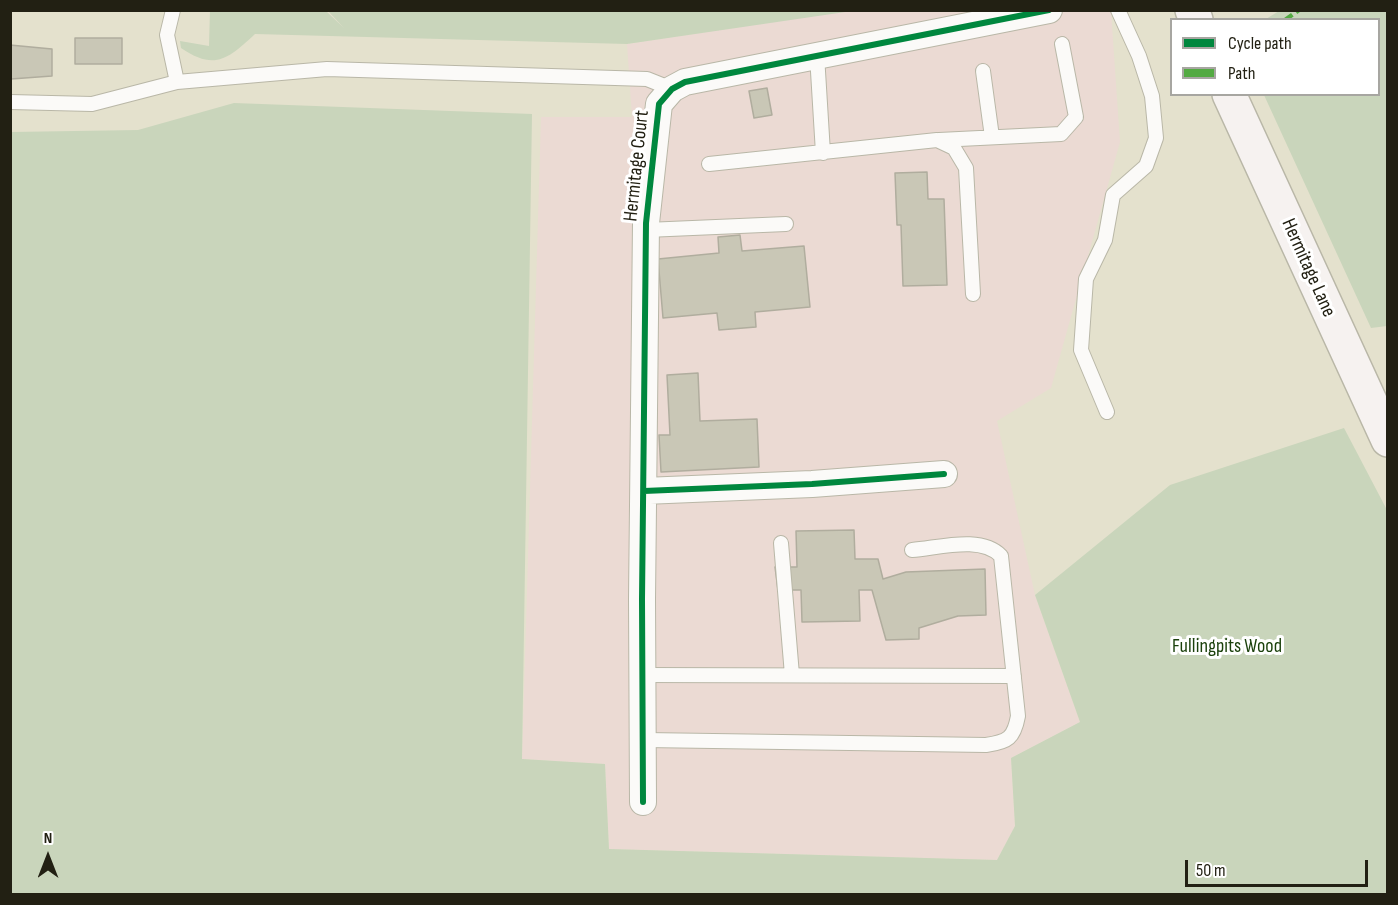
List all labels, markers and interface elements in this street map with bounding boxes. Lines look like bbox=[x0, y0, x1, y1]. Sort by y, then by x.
legend bbox=[1170, 18, 1380, 96]
text: Cycle path bbox=[1228, 33, 1292, 54]
text: Path bbox=[1228, 63, 1256, 84]
street label: Hermitage Court bbox=[619, 109, 655, 223]
street label: Hermitage Lane bbox=[1276, 215, 1340, 321]
park label: Fullingpits Wood bbox=[1172, 635, 1282, 659]
north arrow bbox=[18, 827, 78, 887]
text: N bbox=[44, 829, 52, 848]
scale bar bbox=[1188, 848, 1371, 886]
text: 50 m bbox=[1196, 860, 1226, 881]

